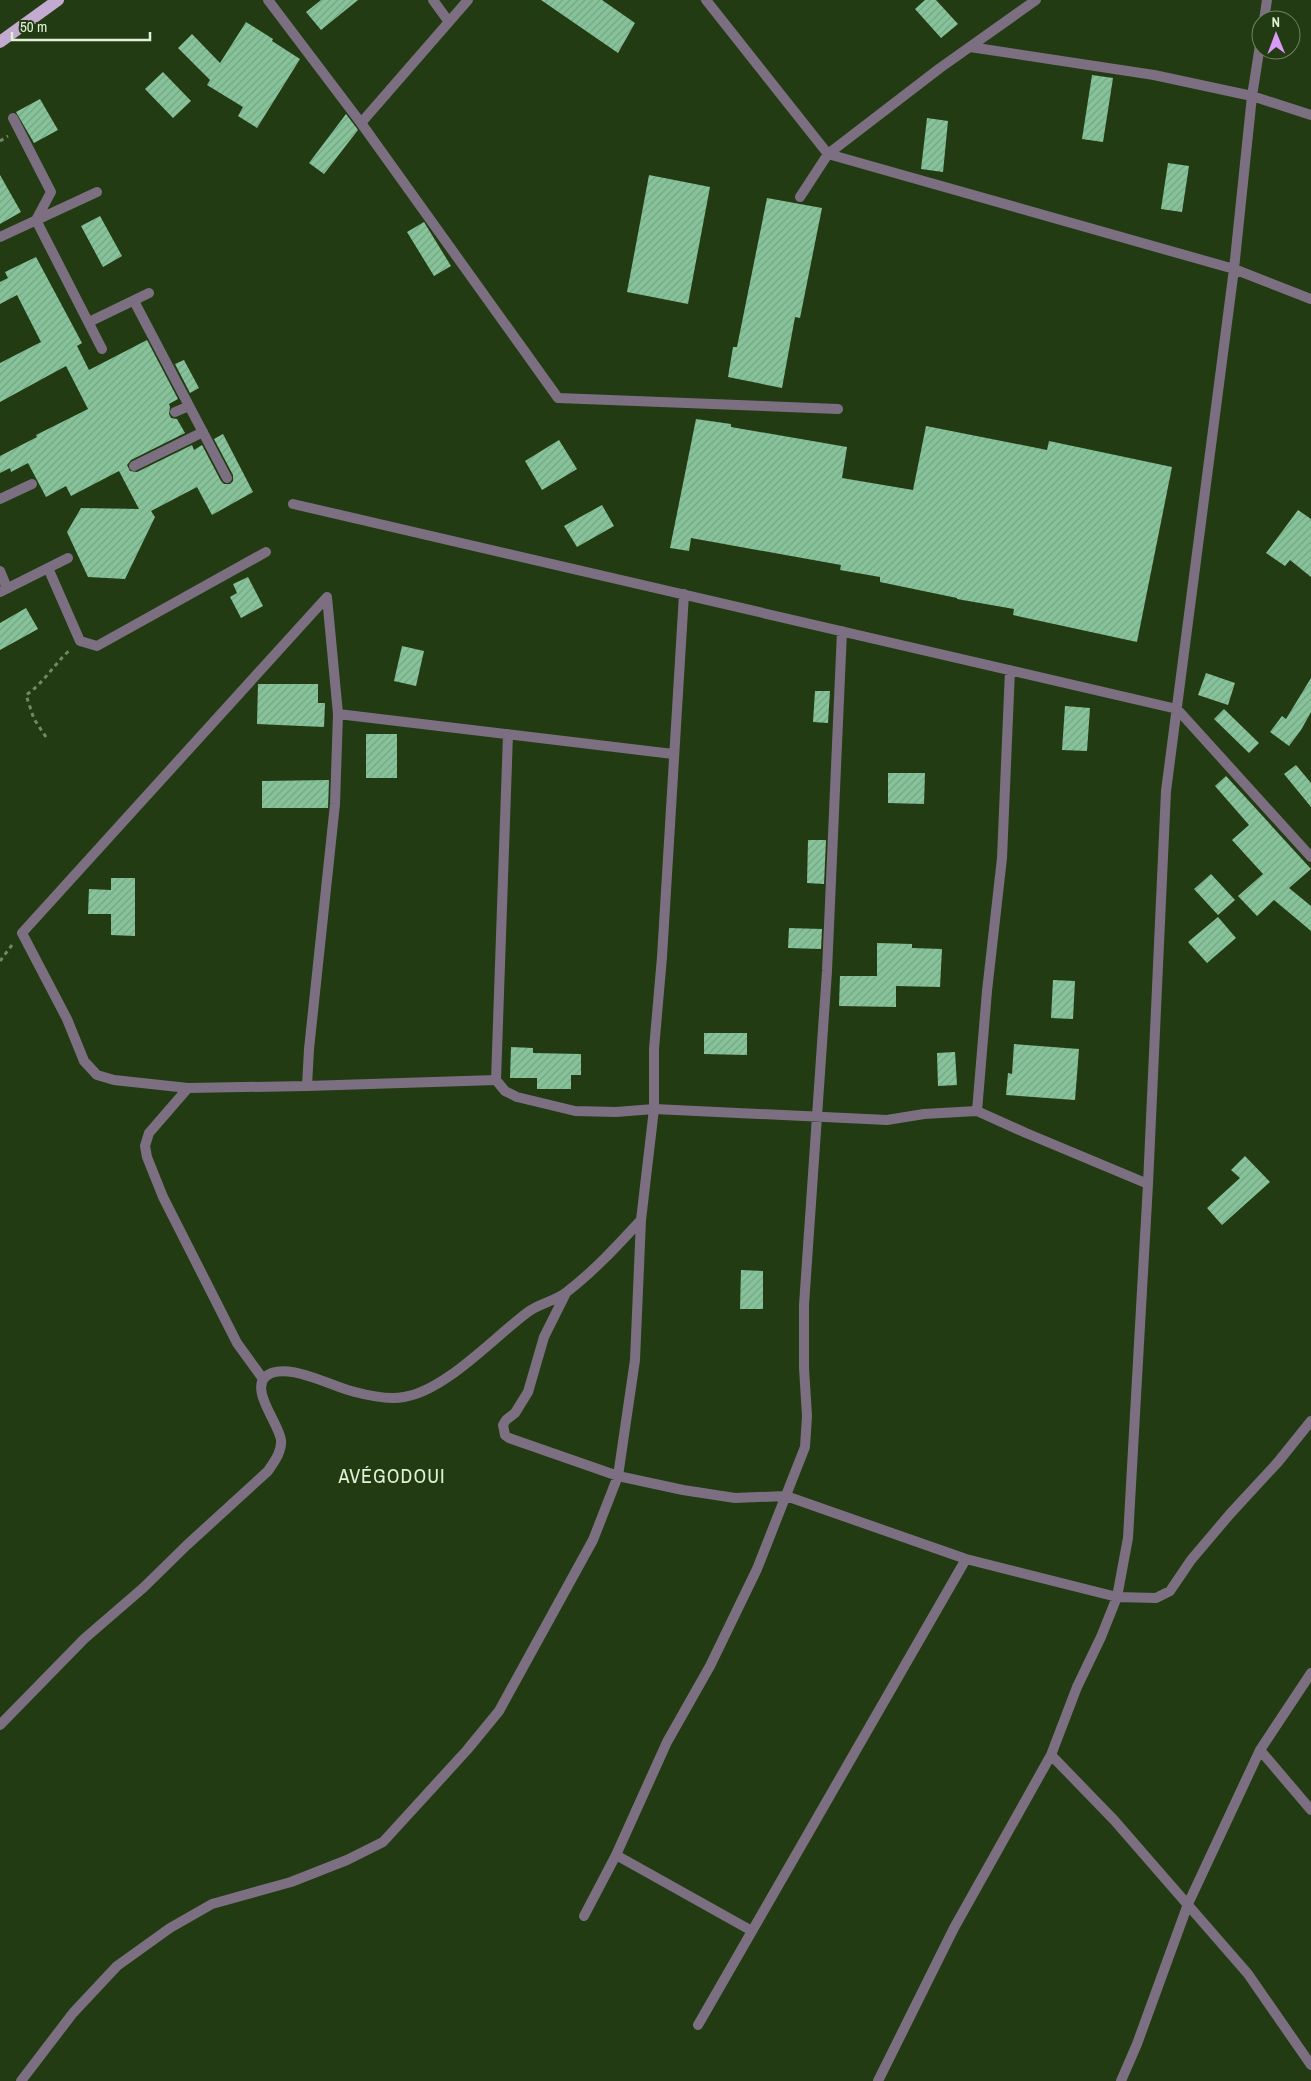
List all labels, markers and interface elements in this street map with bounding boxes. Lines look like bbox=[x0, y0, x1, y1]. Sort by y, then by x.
scale bar bbox=[12, 10, 150, 42]
north arrow bbox=[1251, 10, 1301, 60]
text: N bbox=[1271, 13, 1280, 31]
text: 50 m bbox=[20, 16, 47, 37]
district label: AVÉGODOUI bbox=[337, 1462, 446, 1489]

